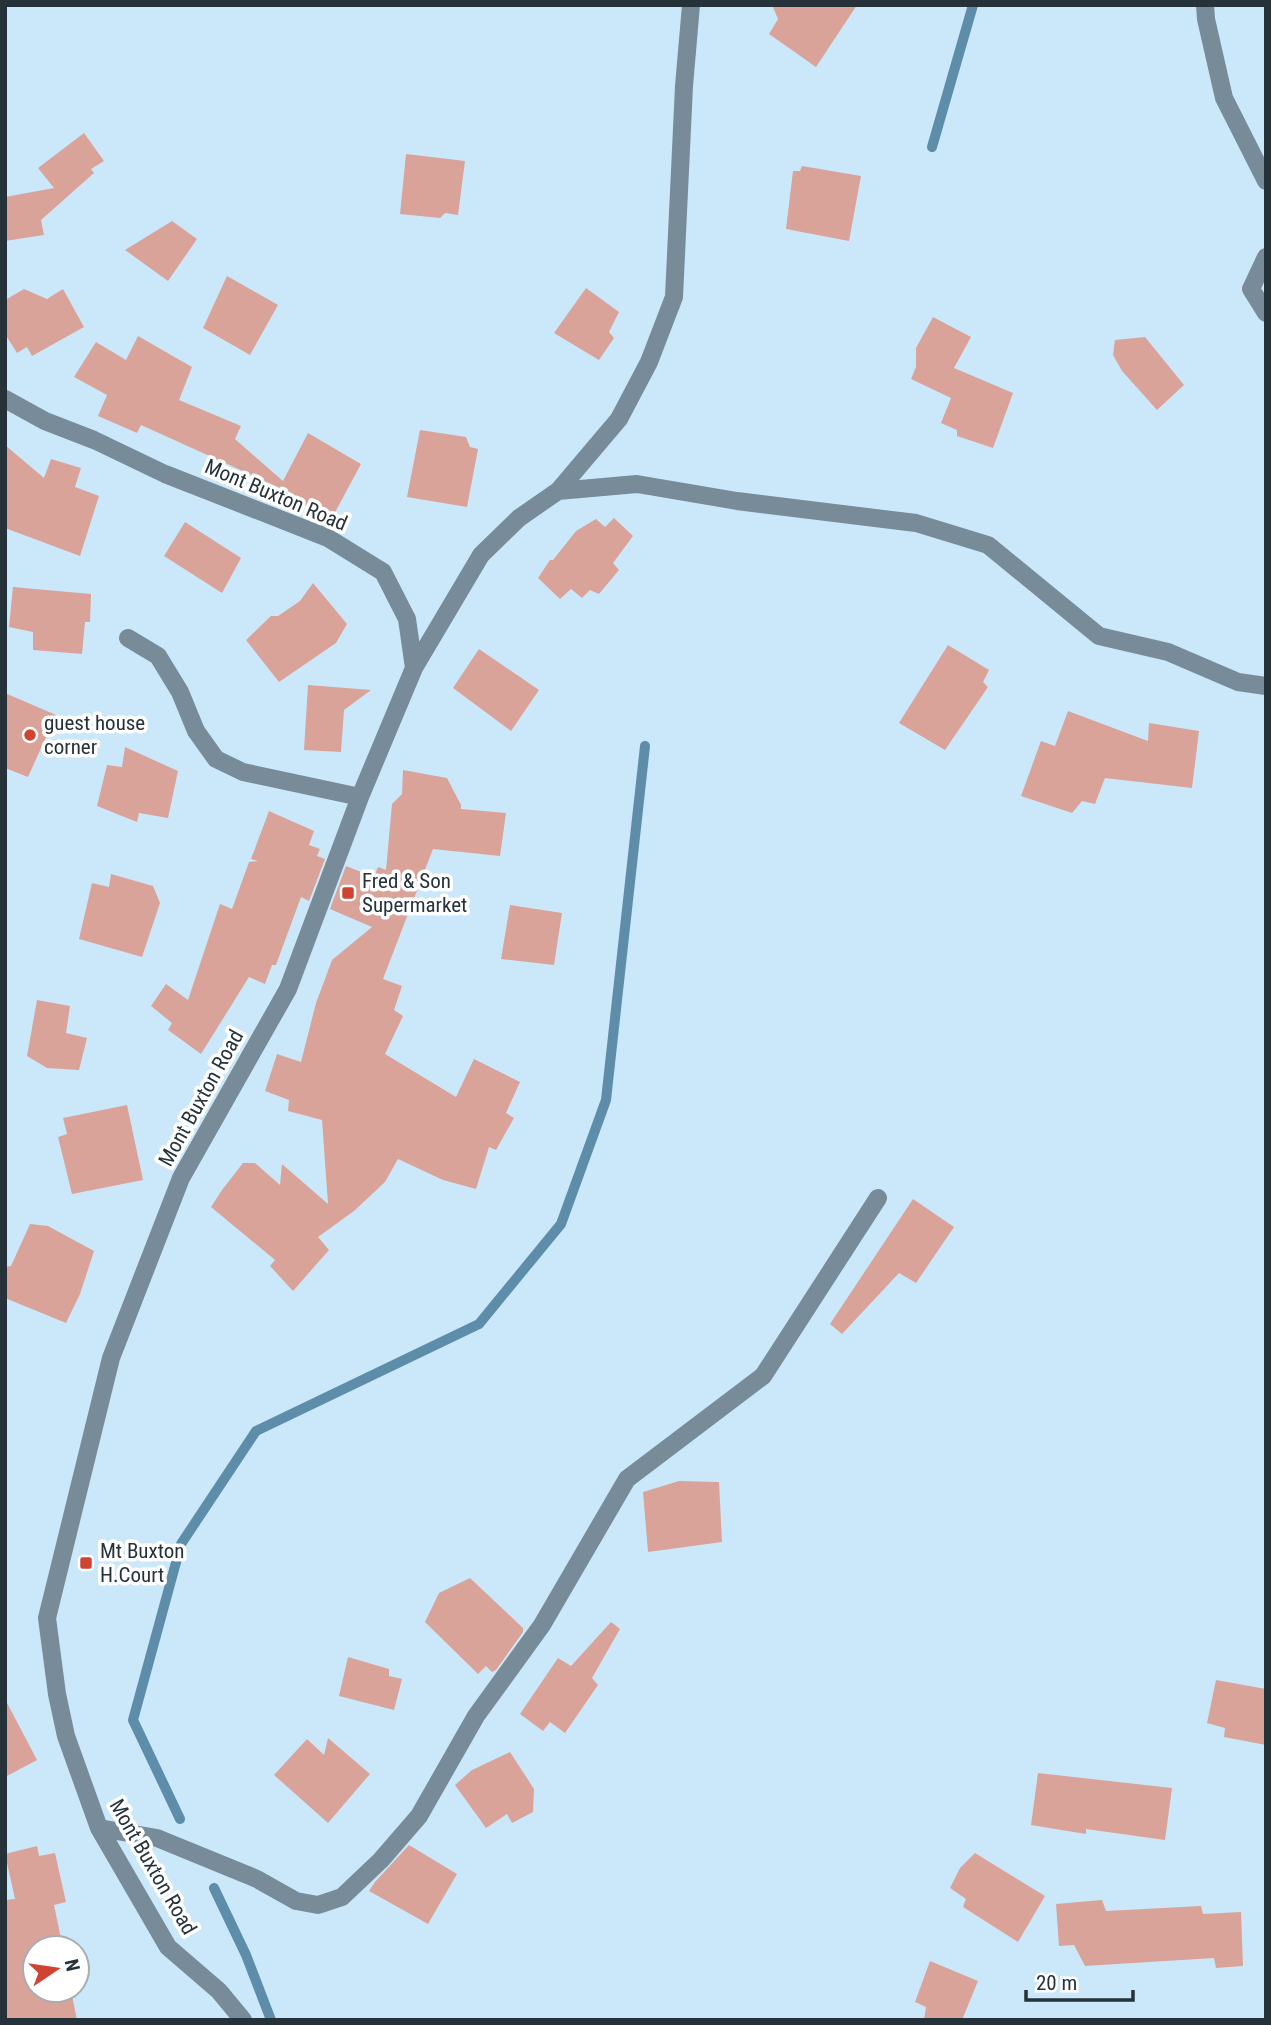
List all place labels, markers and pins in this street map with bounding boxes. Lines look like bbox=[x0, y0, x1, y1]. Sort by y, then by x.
place label: guest house corner bbox=[44, 711, 145, 759]
marker: guest house corner bbox=[22, 727, 38, 743]
place label: Fred & Son Supermarket bbox=[362, 869, 467, 917]
marker: Fred & Son Supermarket bbox=[340, 885, 356, 901]
place label: Mt Buxton H.Court bbox=[100, 1539, 184, 1587]
marker: Mt Buxton H.Court bbox=[78, 1555, 94, 1571]

